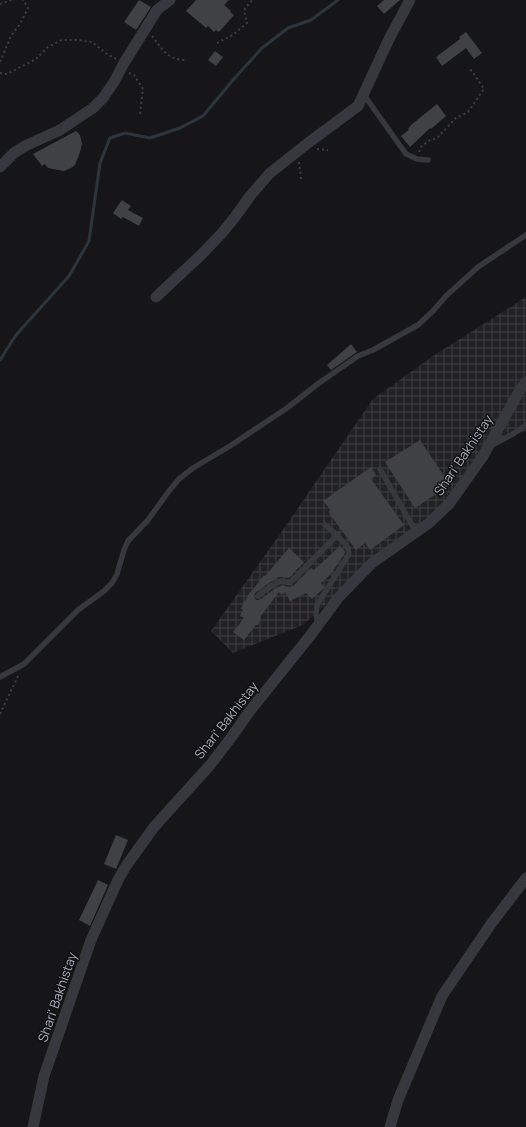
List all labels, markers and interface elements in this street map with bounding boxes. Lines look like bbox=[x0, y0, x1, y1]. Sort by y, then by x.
street label: Shari' Bakhistay bbox=[429, 411, 497, 499]
street label: Shari' Bakhistay bbox=[190, 677, 262, 762]
street label: Shari' Bakhistay bbox=[33, 950, 81, 1044]

